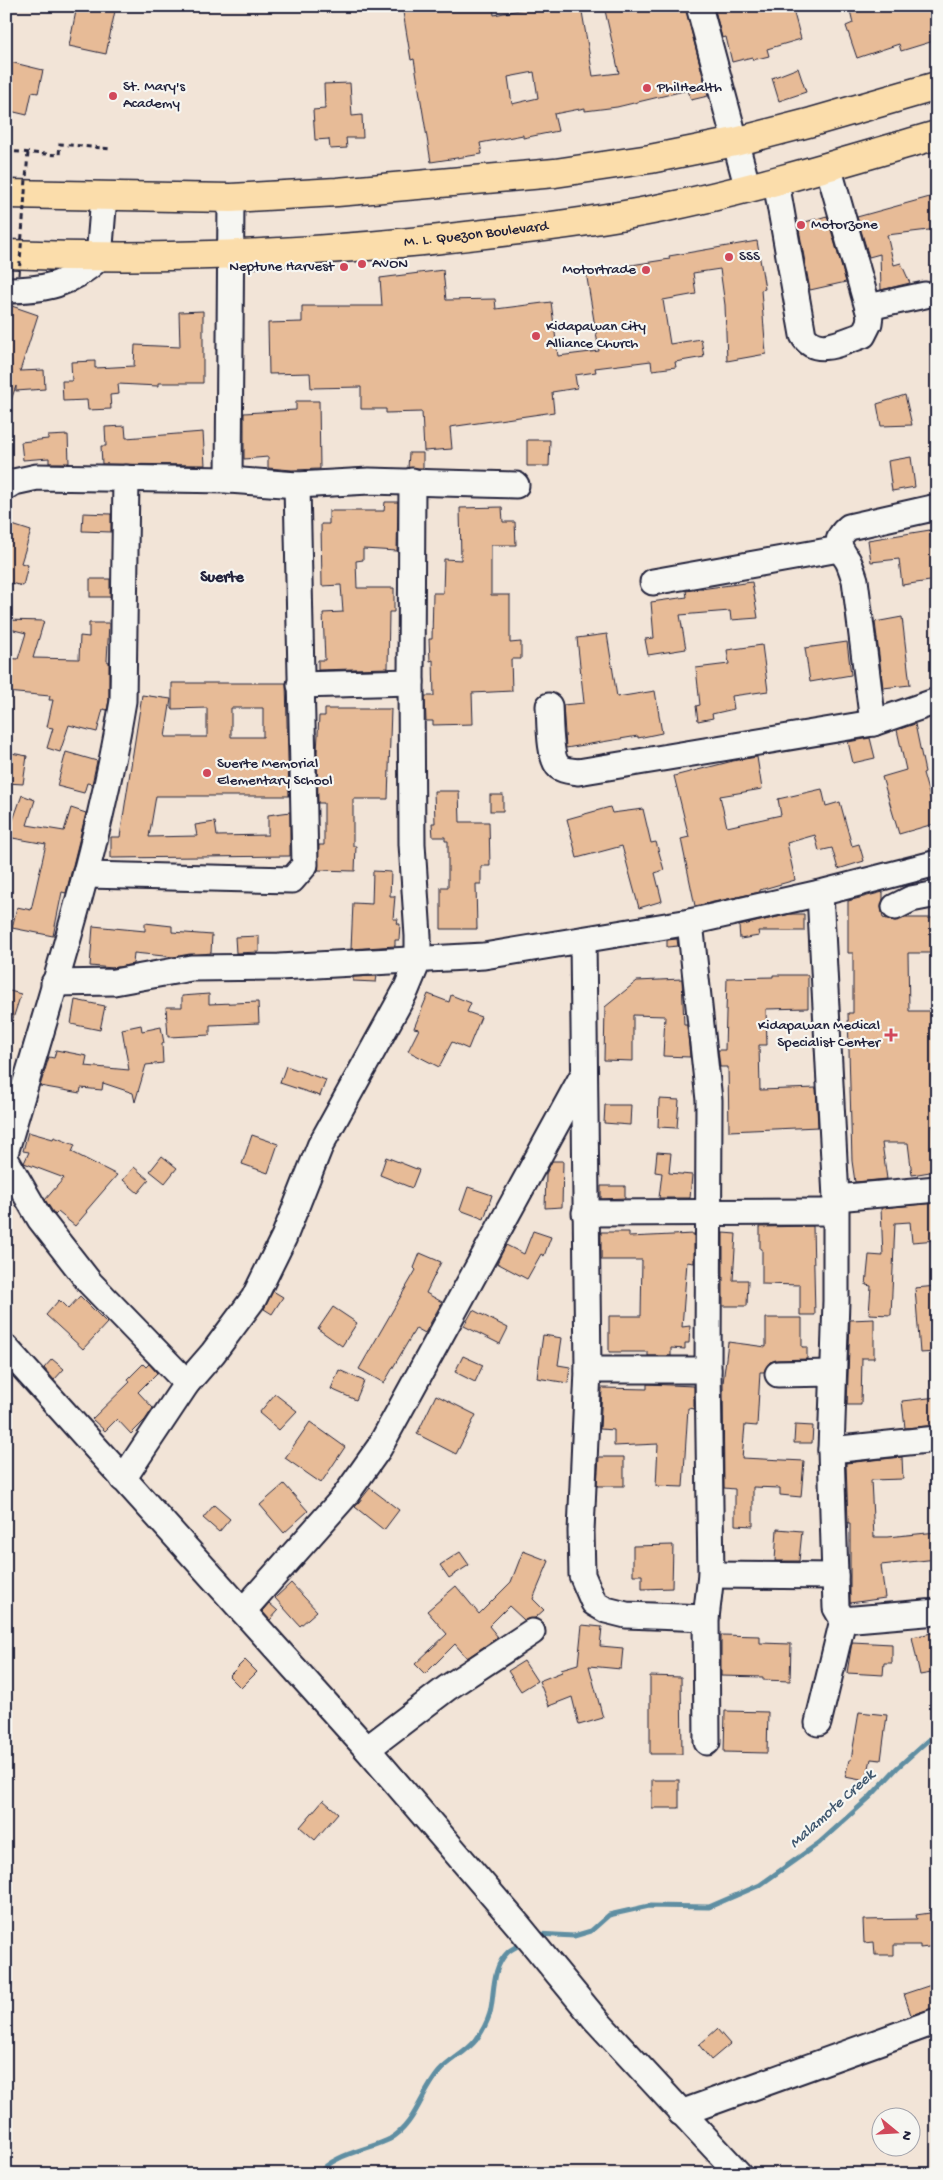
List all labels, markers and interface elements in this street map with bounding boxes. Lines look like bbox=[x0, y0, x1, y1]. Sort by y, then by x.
place label: St. Mary's Academy bbox=[123, 78, 186, 113]
place label: PhilHealth bbox=[656, 79, 722, 97]
marker: PhilHealth bbox=[641, 82, 653, 94]
marker: St. Mary's Academy bbox=[107, 90, 119, 102]
place label: Motorzone bbox=[811, 216, 878, 234]
street label: M. L. Quezon Boulevard bbox=[403, 217, 551, 252]
marker: Motorzone bbox=[795, 219, 807, 231]
place label: SSS bbox=[739, 248, 760, 266]
marker: SSS bbox=[723, 251, 735, 263]
place label: AVON bbox=[372, 255, 408, 273]
place label: Neptune Harvest bbox=[229, 258, 336, 276]
marker: AVON bbox=[356, 258, 368, 270]
marker: Neptune Harvest bbox=[338, 261, 350, 273]
place label: Motortrade bbox=[562, 261, 636, 279]
marker: Motortrade bbox=[640, 264, 652, 276]
place label: Kidapawan City Alliance Church bbox=[546, 318, 646, 353]
marker: Kidapawan City Alliance Church bbox=[530, 330, 542, 342]
district label: Suerte bbox=[200, 569, 245, 588]
place label: Suerte Memorial Elementary School bbox=[217, 755, 333, 790]
marker: Suerte Memorial Elementary School bbox=[201, 767, 213, 779]
place label: Kidapawan Medical Specialist Center bbox=[758, 1017, 882, 1052]
marker: Kidapawan Medical Specialist Center bbox=[884, 1028, 898, 1042]
water label: Malamote Creek bbox=[786, 1765, 881, 1853]
north arrow bbox=[870, 2108, 920, 2158]
text: N bbox=[896, 2128, 915, 2142]

